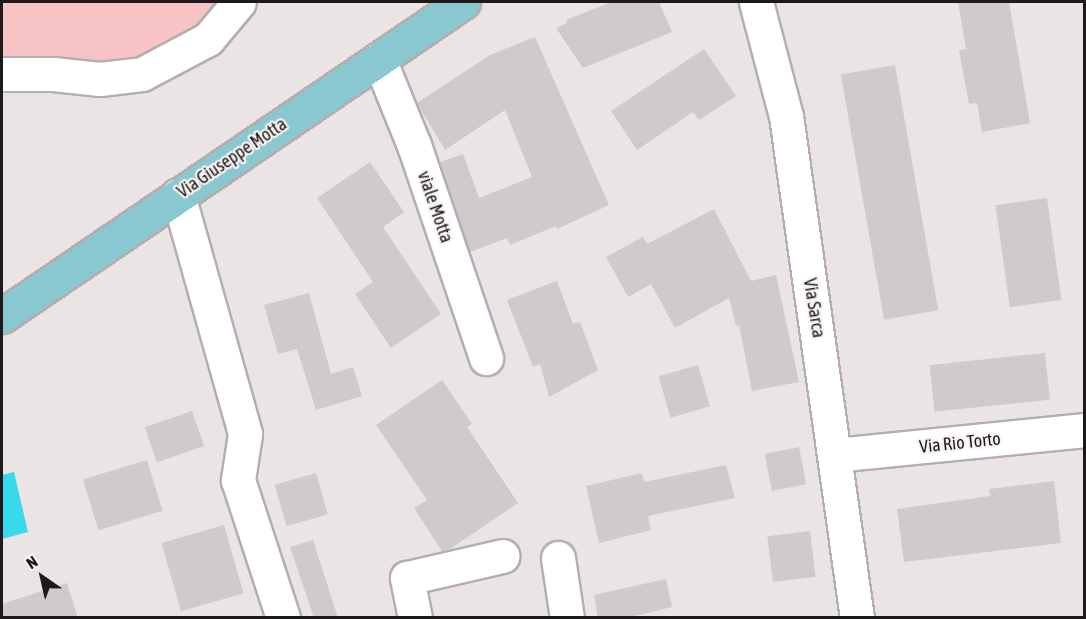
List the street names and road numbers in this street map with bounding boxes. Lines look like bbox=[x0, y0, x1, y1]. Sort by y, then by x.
street label: Via Giuseppe Motta bbox=[173, 113, 291, 203]
street label: viale Motta bbox=[413, 168, 457, 246]
street label: Via Sarca bbox=[799, 277, 829, 339]
street label: Via Rio Torto bbox=[918, 428, 1002, 458]

